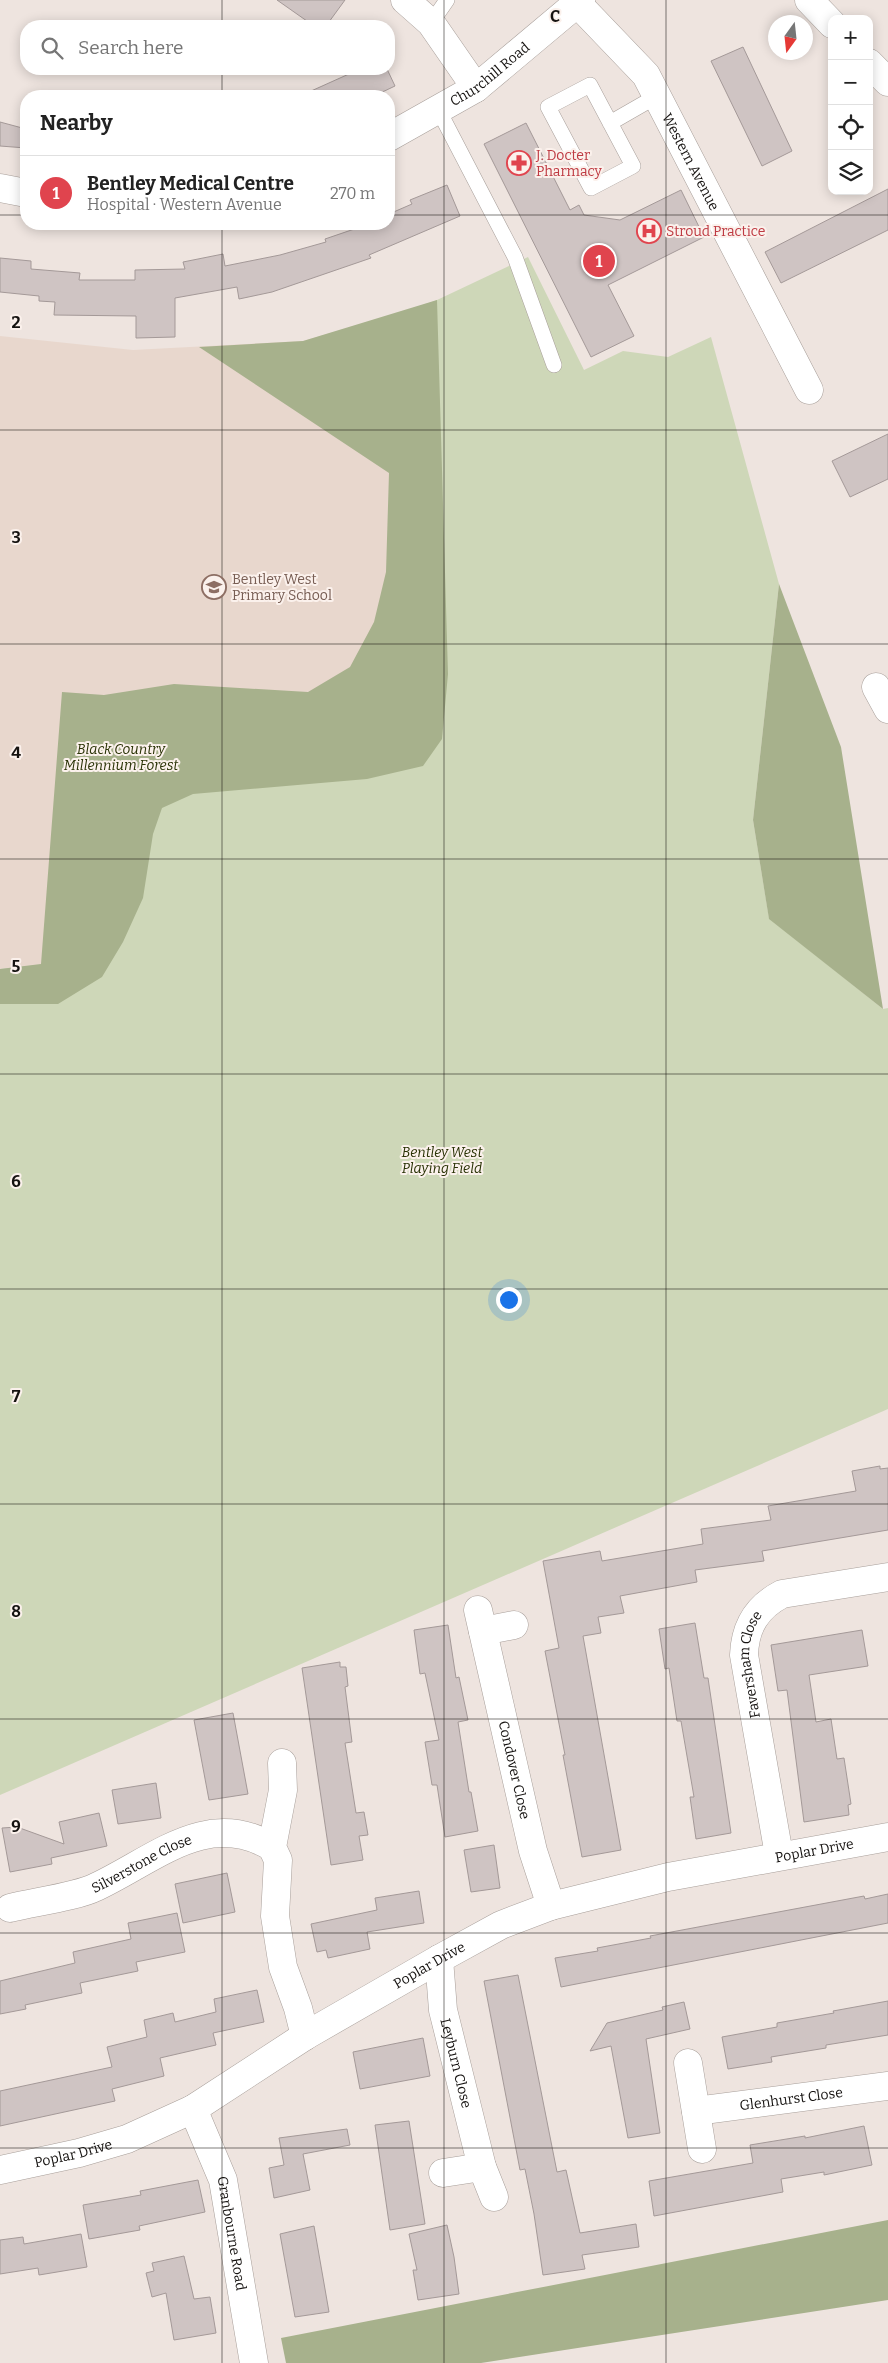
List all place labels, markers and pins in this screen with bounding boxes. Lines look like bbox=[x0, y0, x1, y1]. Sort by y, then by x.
place label: J. Docter Pharmacy bbox=[535, 147, 602, 180]
pharmacy icon: J. Docter Pharmacy bbox=[506, 150, 532, 176]
hospital icon: Stroud Practice bbox=[636, 218, 662, 244]
place label: Stroud Practice bbox=[666, 223, 765, 240]
pin: 1 bbox=[583, 242, 615, 280]
place label: Bentley West Primary School bbox=[232, 571, 332, 604]
school or university icon: Bentley West Primary School bbox=[201, 574, 227, 600]

